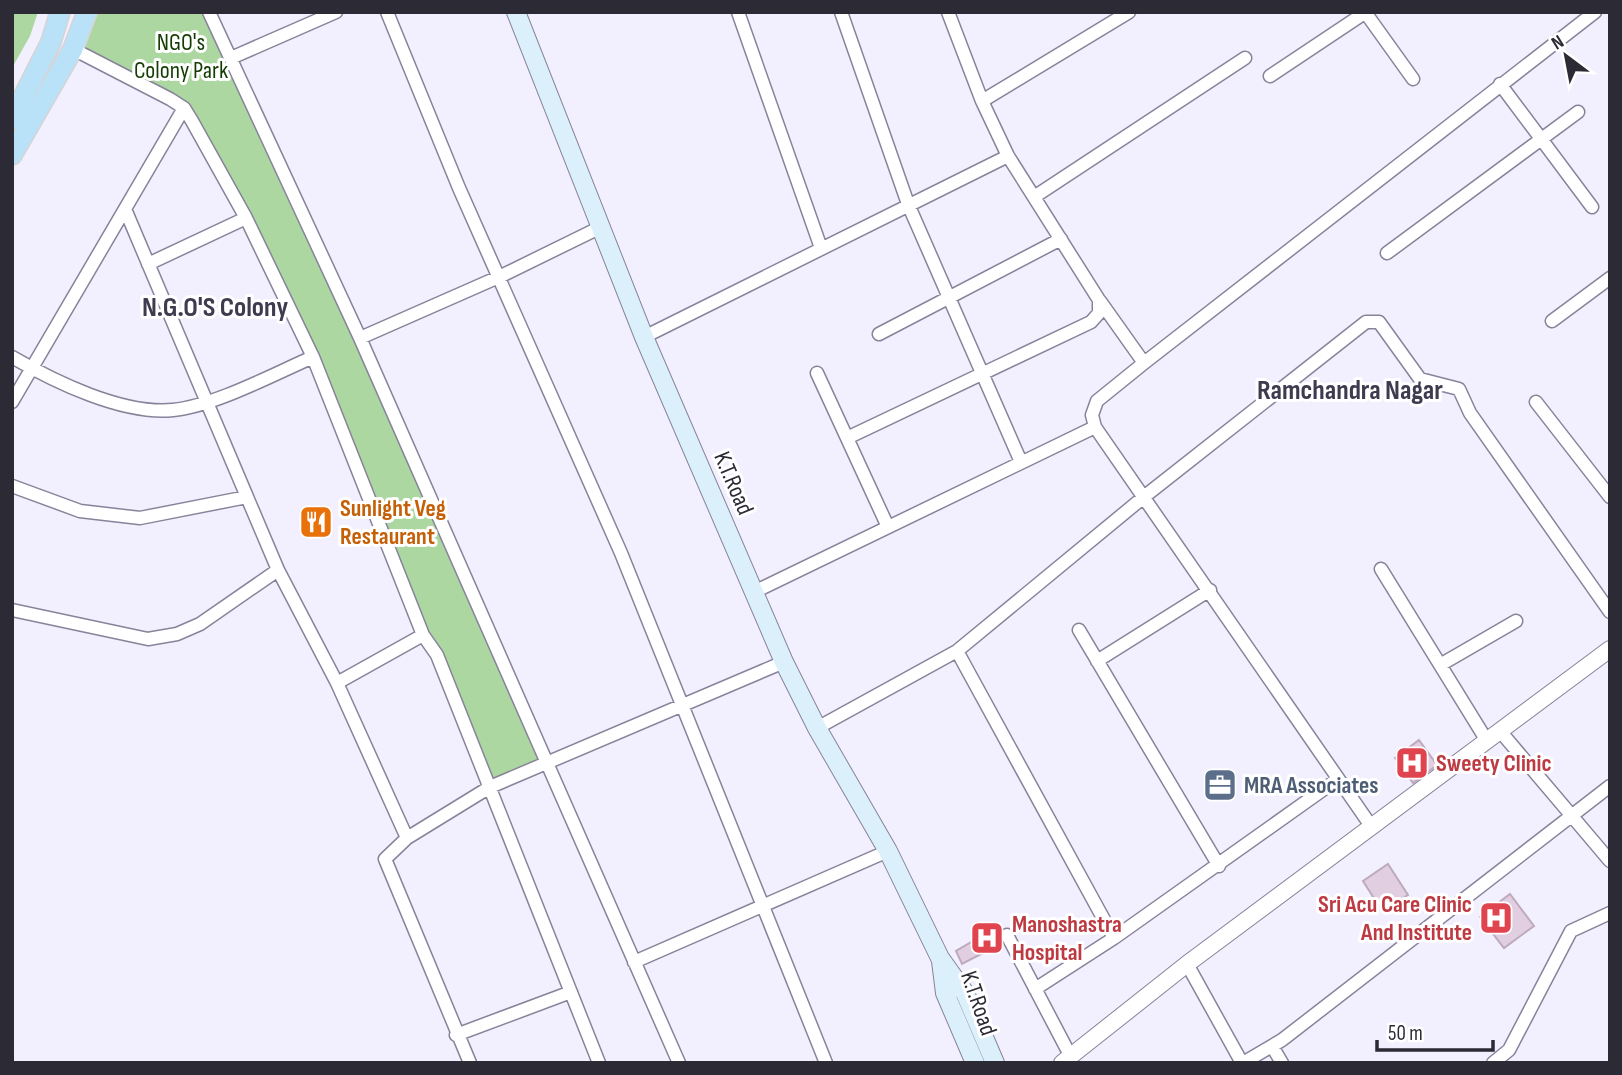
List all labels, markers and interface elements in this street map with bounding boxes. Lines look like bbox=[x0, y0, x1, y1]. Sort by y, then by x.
north arrow bbox=[1531, 21, 1601, 91]
park label: NGO's Colony Park bbox=[134, 28, 228, 85]
text: N bbox=[1547, 30, 1568, 55]
district label: N.G.O'S Colony bbox=[142, 291, 288, 324]
district label: Ramchandra Nagar bbox=[1257, 374, 1443, 407]
street label: K.T.Road bbox=[707, 447, 760, 519]
place label: Sunlight Veg Restaurant bbox=[340, 494, 446, 551]
restaurant icon: Sunlight Veg Restaurant bbox=[297, 503, 335, 541]
hospital icon: Sweety Clinic bbox=[1393, 744, 1431, 782]
place label: Sweety Clinic bbox=[1436, 749, 1552, 778]
office icon: MRA Associates bbox=[1201, 766, 1239, 804]
place label: MRA Associates bbox=[1244, 771, 1379, 800]
place label: Sri Acu Care Clinic And Institute bbox=[1318, 890, 1472, 947]
hospital icon: Sri Acu Care Clinic And Institute bbox=[1477, 899, 1515, 937]
place label: Manoshastra Hospital bbox=[1012, 910, 1122, 967]
hospital icon: Manoshastra Hospital bbox=[968, 919, 1006, 957]
street label: K.T.Road bbox=[954, 967, 1003, 1039]
scale bar bbox=[1377, 1009, 1492, 1052]
text: 50 m bbox=[1388, 1021, 1423, 1046]

